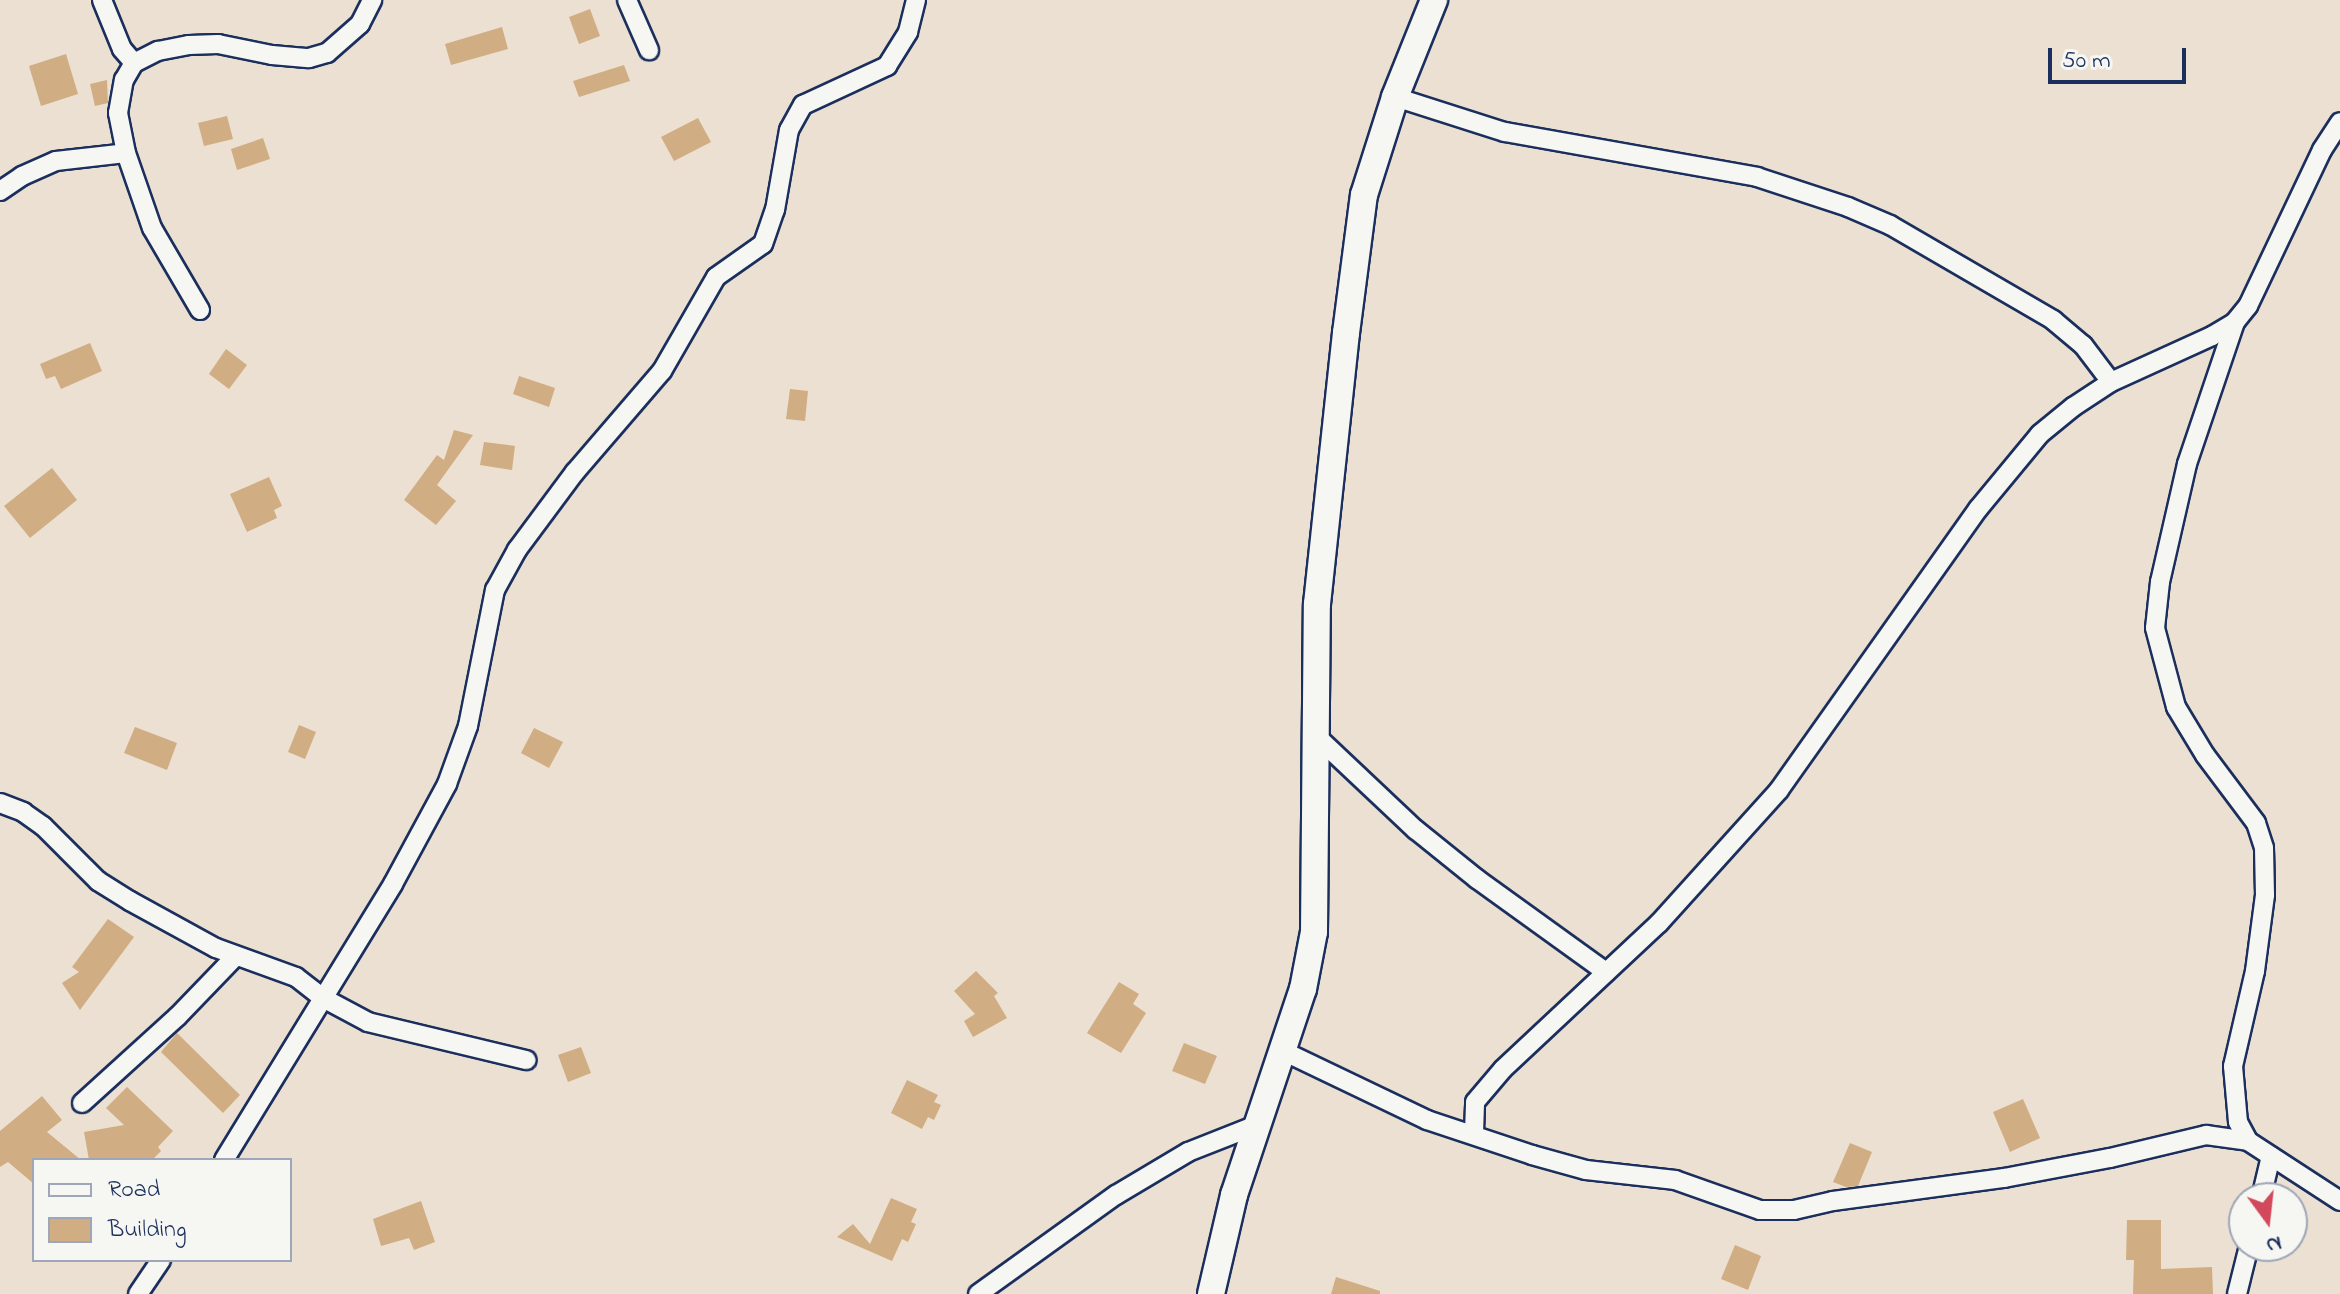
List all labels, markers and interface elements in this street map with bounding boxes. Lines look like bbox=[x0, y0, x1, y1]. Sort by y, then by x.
scale bar bbox=[2052, 32, 2190, 82]
text: 50 m bbox=[2062, 44, 2111, 79]
legend bbox=[32, 1158, 292, 1262]
text: Road bbox=[108, 1173, 160, 1208]
north arrow bbox=[2228, 1182, 2308, 1262]
text: Building bbox=[108, 1213, 187, 1248]
text: N bbox=[2262, 1226, 2285, 1261]

